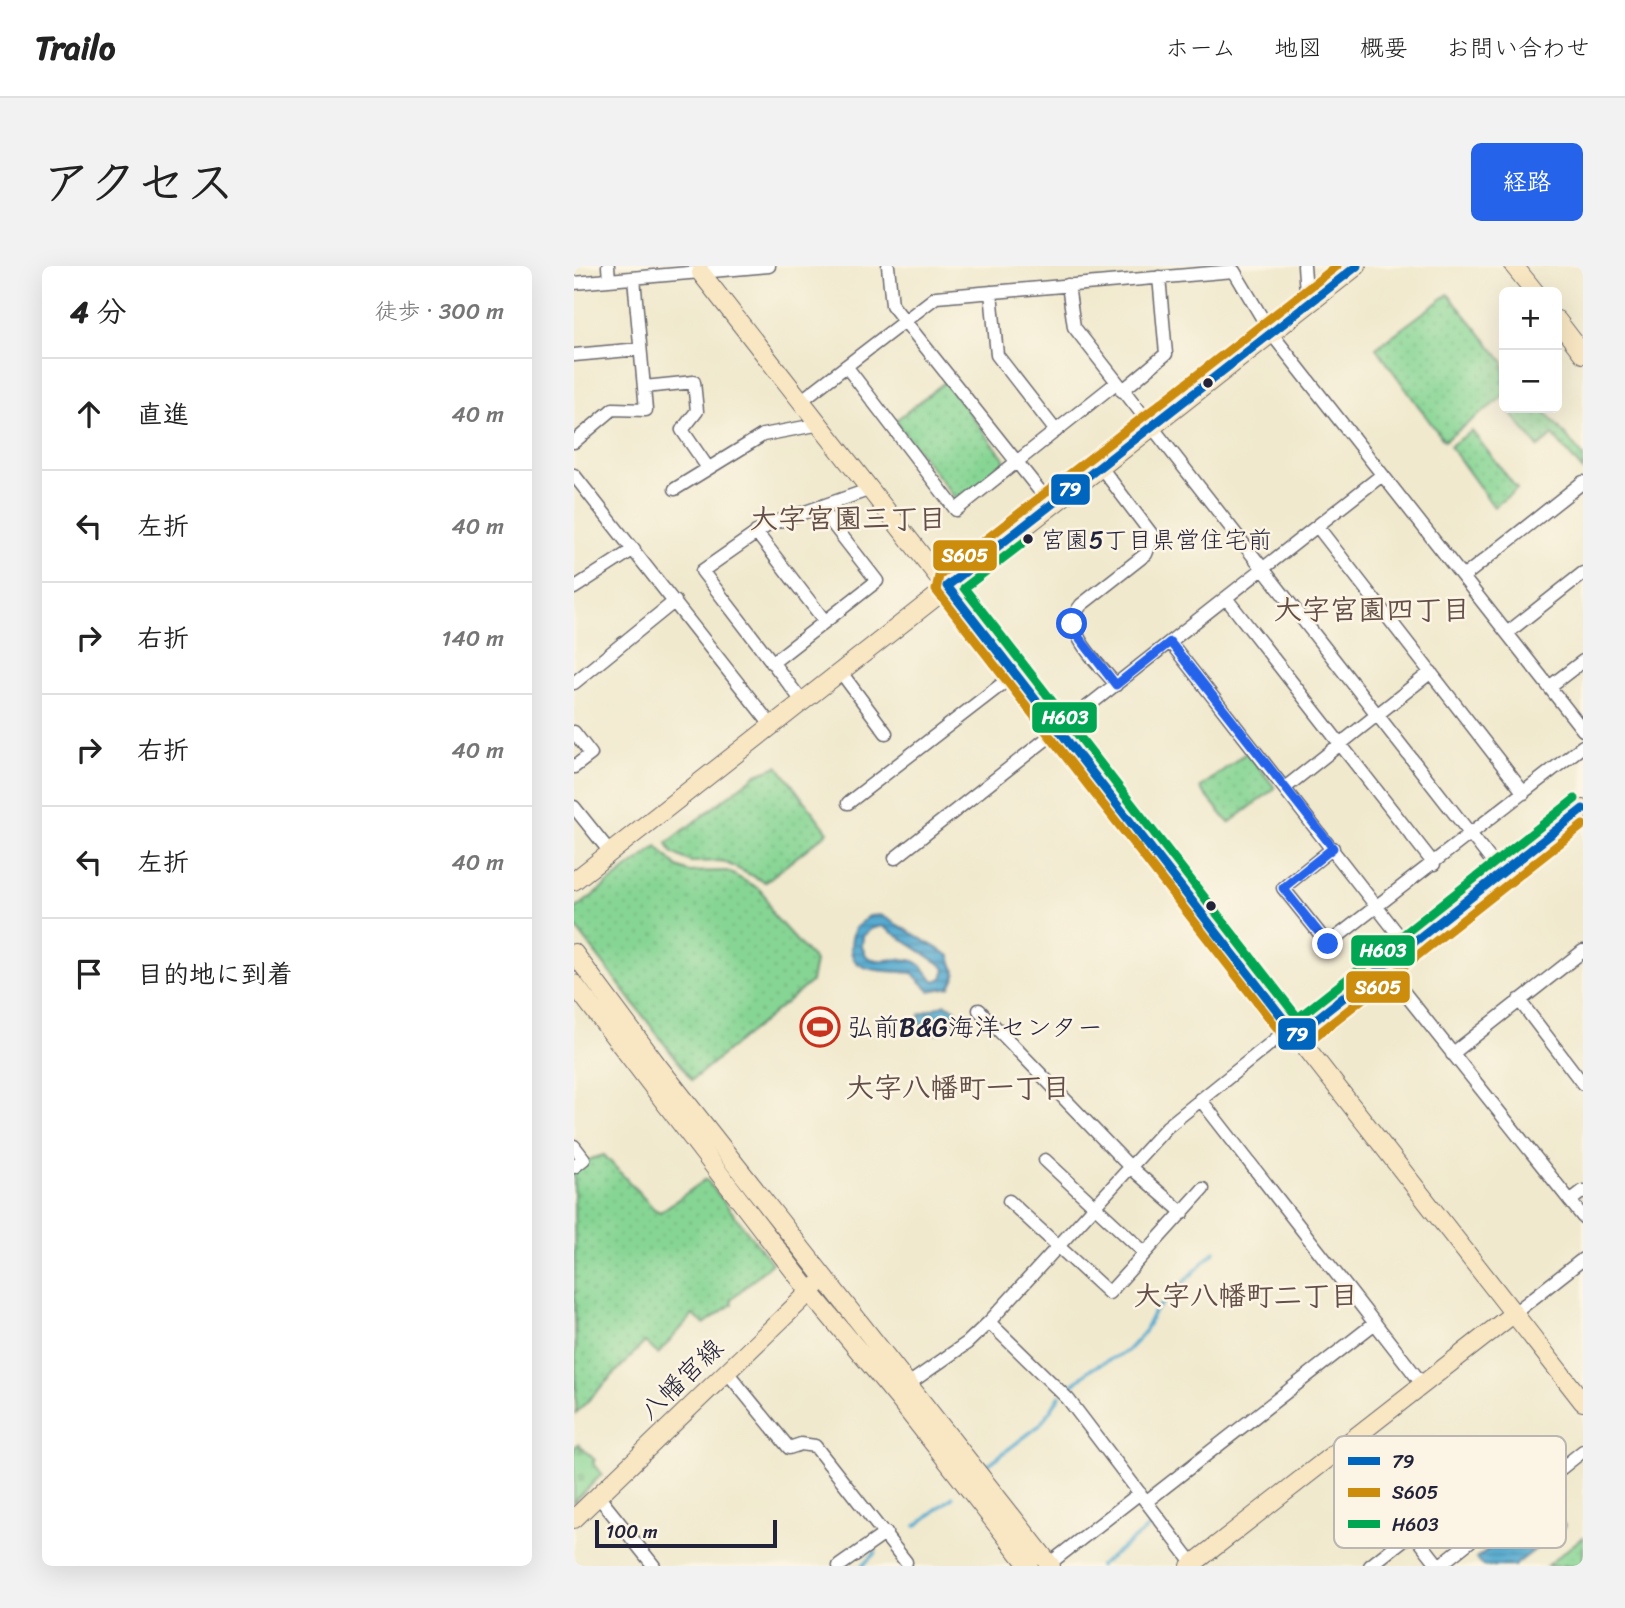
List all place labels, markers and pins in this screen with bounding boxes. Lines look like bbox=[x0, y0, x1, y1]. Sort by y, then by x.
unlabelled marker bbox=[1201, 376, 1215, 390]
place label: 宮園5丁目県営住宅前 bbox=[1041, 519, 1272, 561]
marker: 宮園5丁目県営住宅前 bbox=[1021, 532, 1035, 546]
unlabelled marker bbox=[1204, 899, 1218, 913]
place label: 弘前B&G海洋センター bbox=[847, 1004, 1103, 1050]
sports icon: 弘前B&G海洋センター bbox=[799, 1006, 841, 1048]

